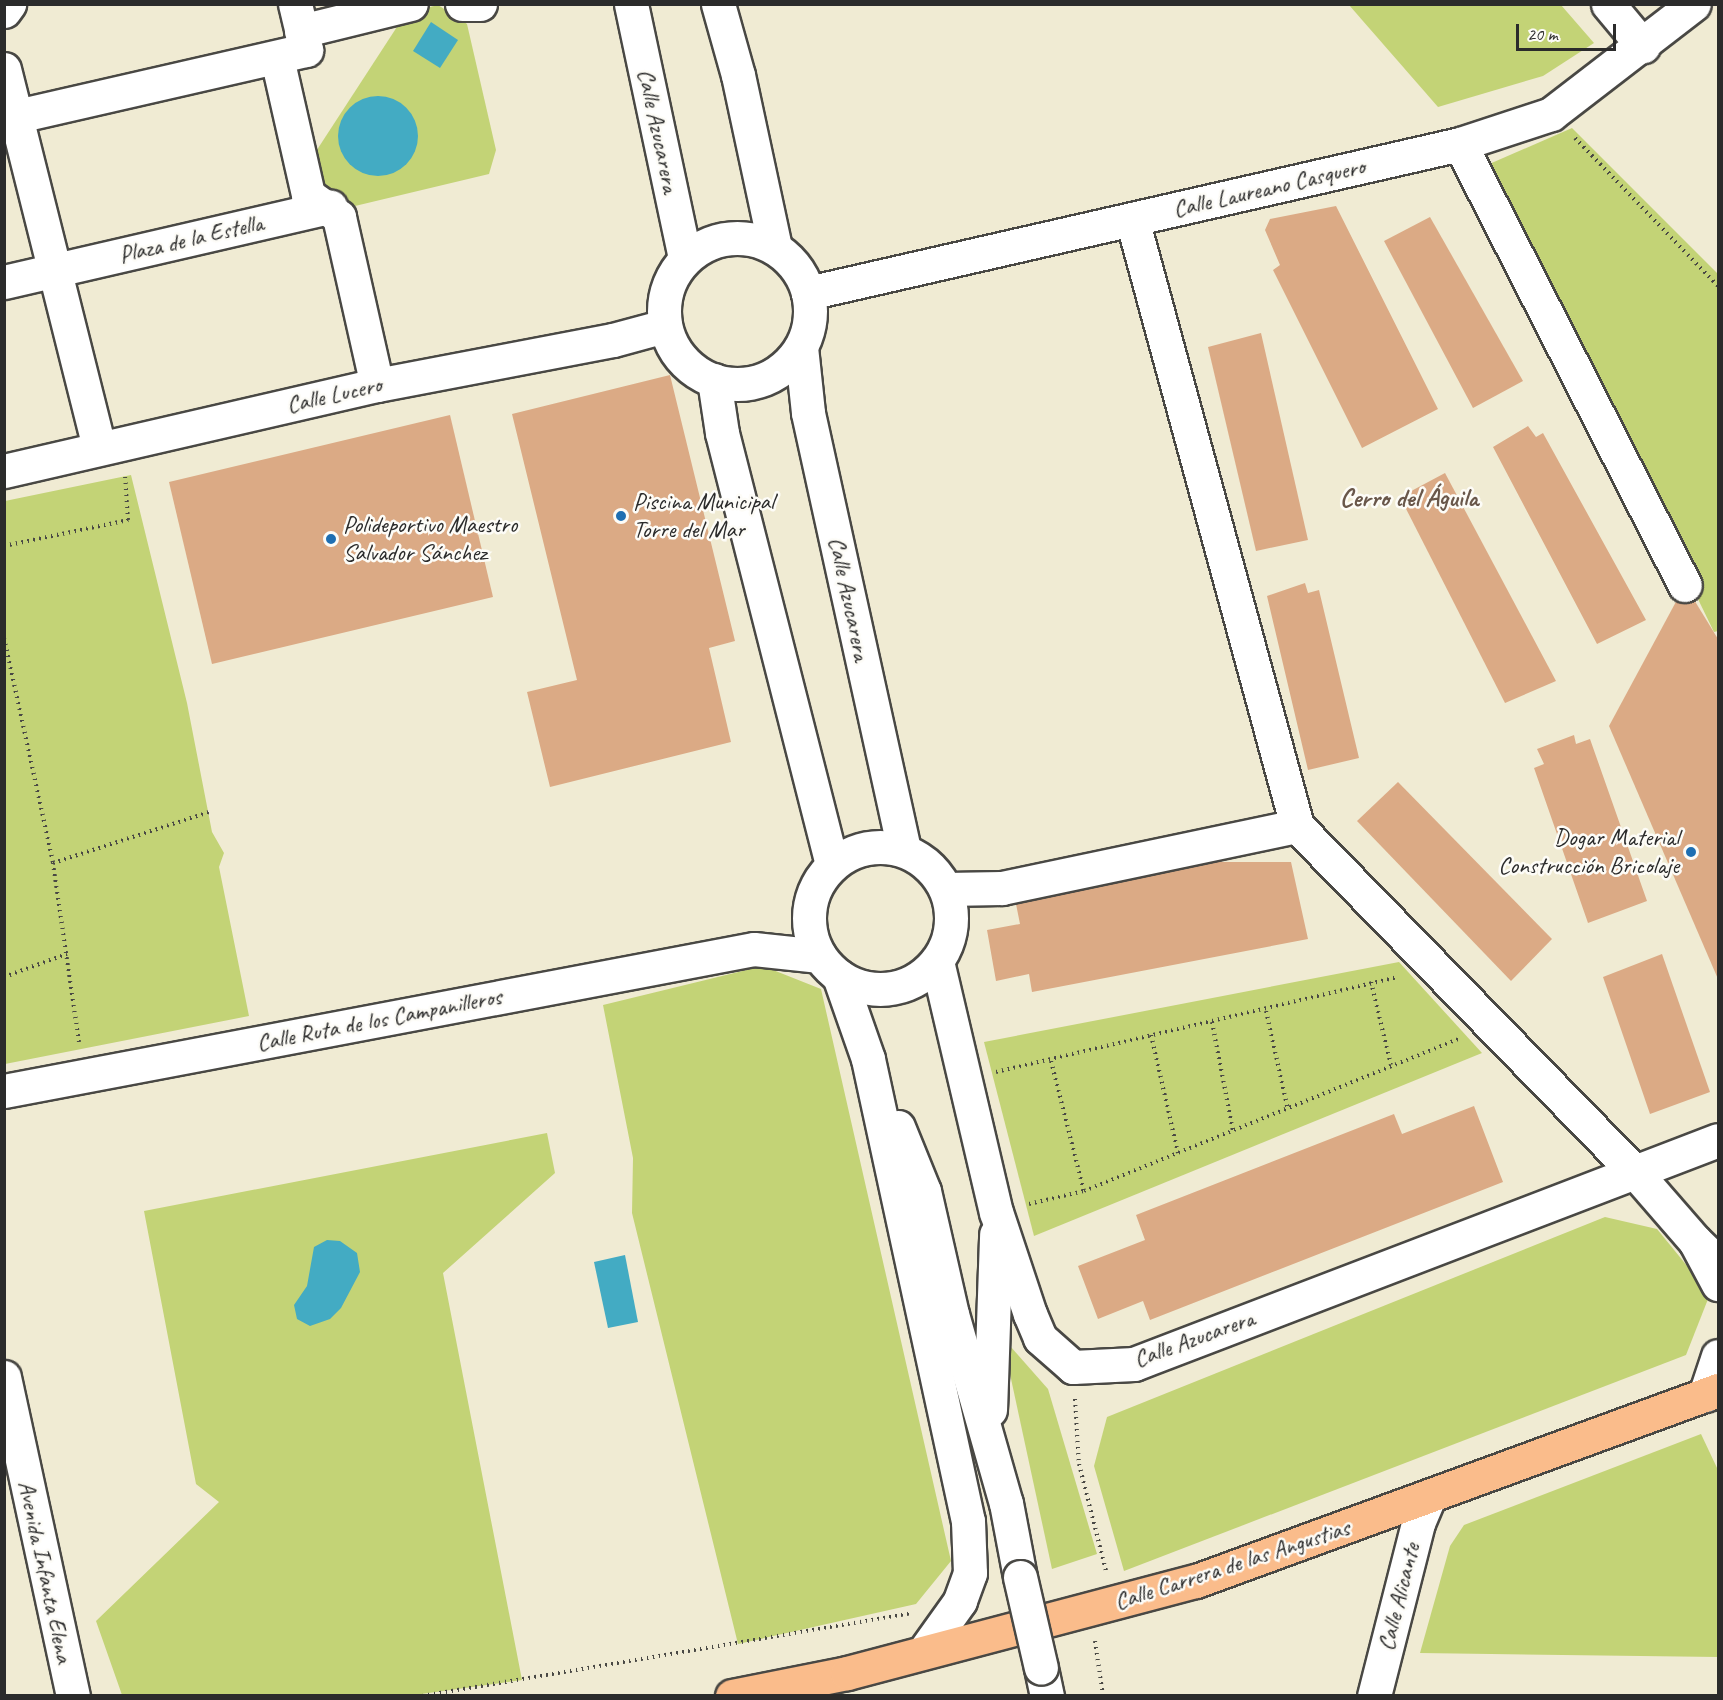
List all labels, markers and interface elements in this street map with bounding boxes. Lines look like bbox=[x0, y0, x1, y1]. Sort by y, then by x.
scale bar bbox=[1519, 12, 1620, 50]
text: 20 m bbox=[1527, 23, 1558, 45]
street label: Calle Azucarera bbox=[631, 66, 685, 196]
street label: Calle Laureano Casquero bbox=[1169, 152, 1369, 224]
street label: Plaza de la Estella bbox=[116, 208, 266, 270]
street label: Calle Lucero bbox=[284, 370, 384, 420]
district label: Cerro del Águila bbox=[1340, 482, 1478, 514]
place label: Piscina Municipal Torre del Mar bbox=[633, 488, 774, 544]
marker: Piscina Municipal Torre del Mar bbox=[614, 509, 628, 523]
place label: Polideportivo Maestro Salvador Sánchez bbox=[343, 511, 517, 567]
marker: Polideportivo Maestro Salvador Sánchez bbox=[324, 532, 338, 546]
street label: Calle Azucarera bbox=[822, 534, 876, 664]
place label: Dogar Material Construcción Bricolaje bbox=[1499, 824, 1679, 880]
marker: Dogar Material Construcción Bricolaje bbox=[1684, 845, 1698, 859]
street label: Calle Ruta de los Campanilleros bbox=[255, 982, 503, 1058]
street label: Calle Azucarera bbox=[1130, 1304, 1258, 1374]
street label: Avenida Infanta Elena bbox=[12, 1479, 78, 1665]
street label: Calle Carrera de las Angustias bbox=[1111, 1513, 1353, 1617]
street label: Calle Alicante bbox=[1372, 1541, 1426, 1653]

